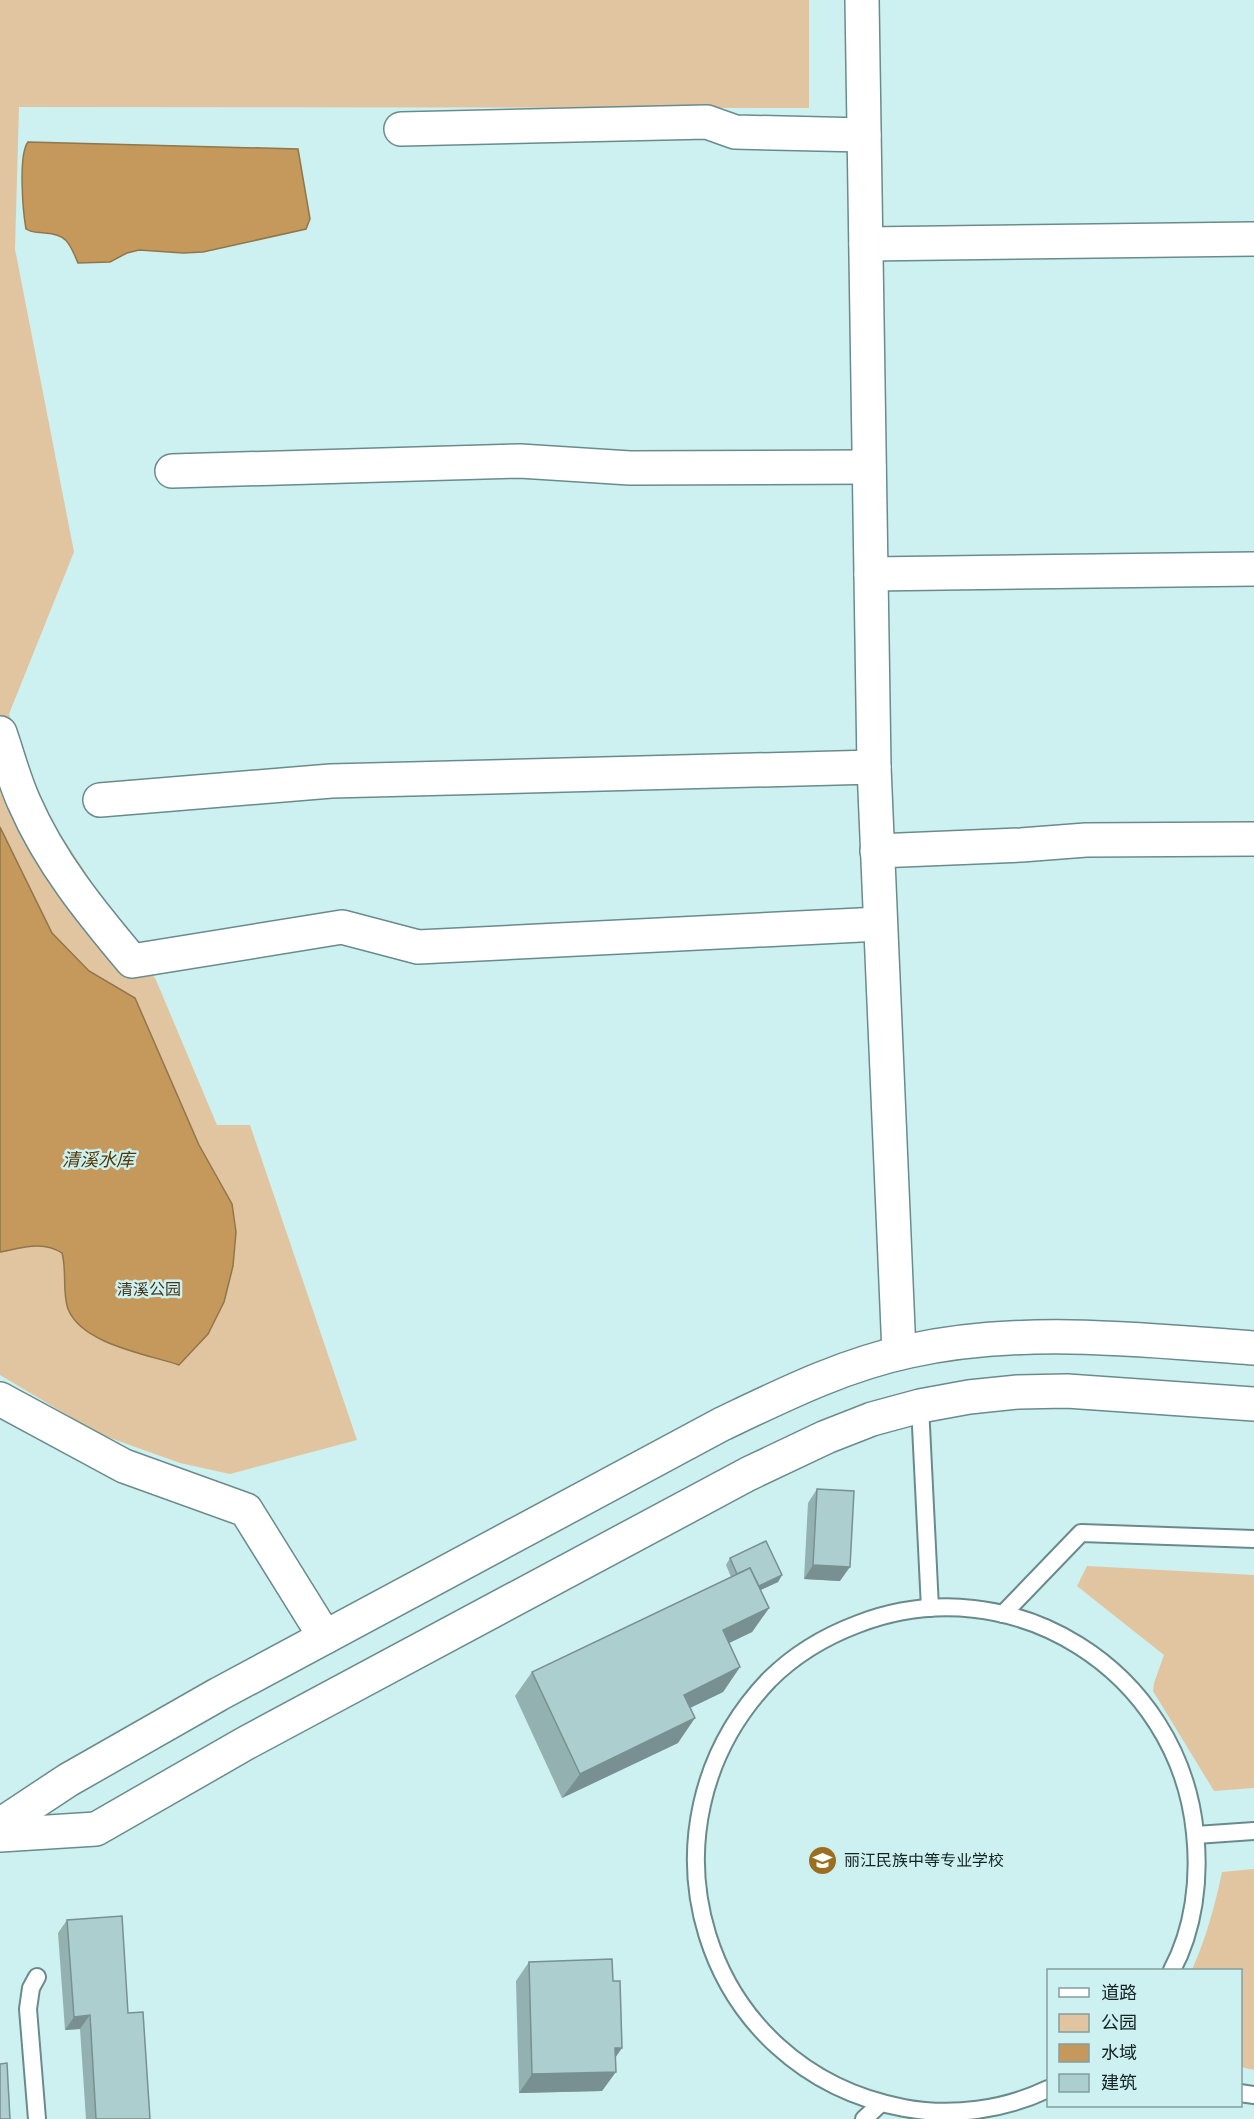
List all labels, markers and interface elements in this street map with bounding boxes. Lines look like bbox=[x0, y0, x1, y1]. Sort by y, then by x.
water label: 清溪水库 bbox=[62, 1146, 137, 1173]
park label: 清溪公园 bbox=[117, 1277, 181, 1301]
school or university icon: 丽江民族中等专业学校 bbox=[807, 1844, 839, 1876]
place label: 丽江民族中等专业学校 bbox=[844, 1848, 1004, 1872]
legend bbox=[1047, 1969, 1242, 2107]
text: 道路 bbox=[1101, 1979, 1137, 2006]
text: 公园 bbox=[1101, 2009, 1137, 2036]
text: 水域 bbox=[1101, 2039, 1137, 2066]
text: 建筑 bbox=[1101, 2069, 1137, 2096]

